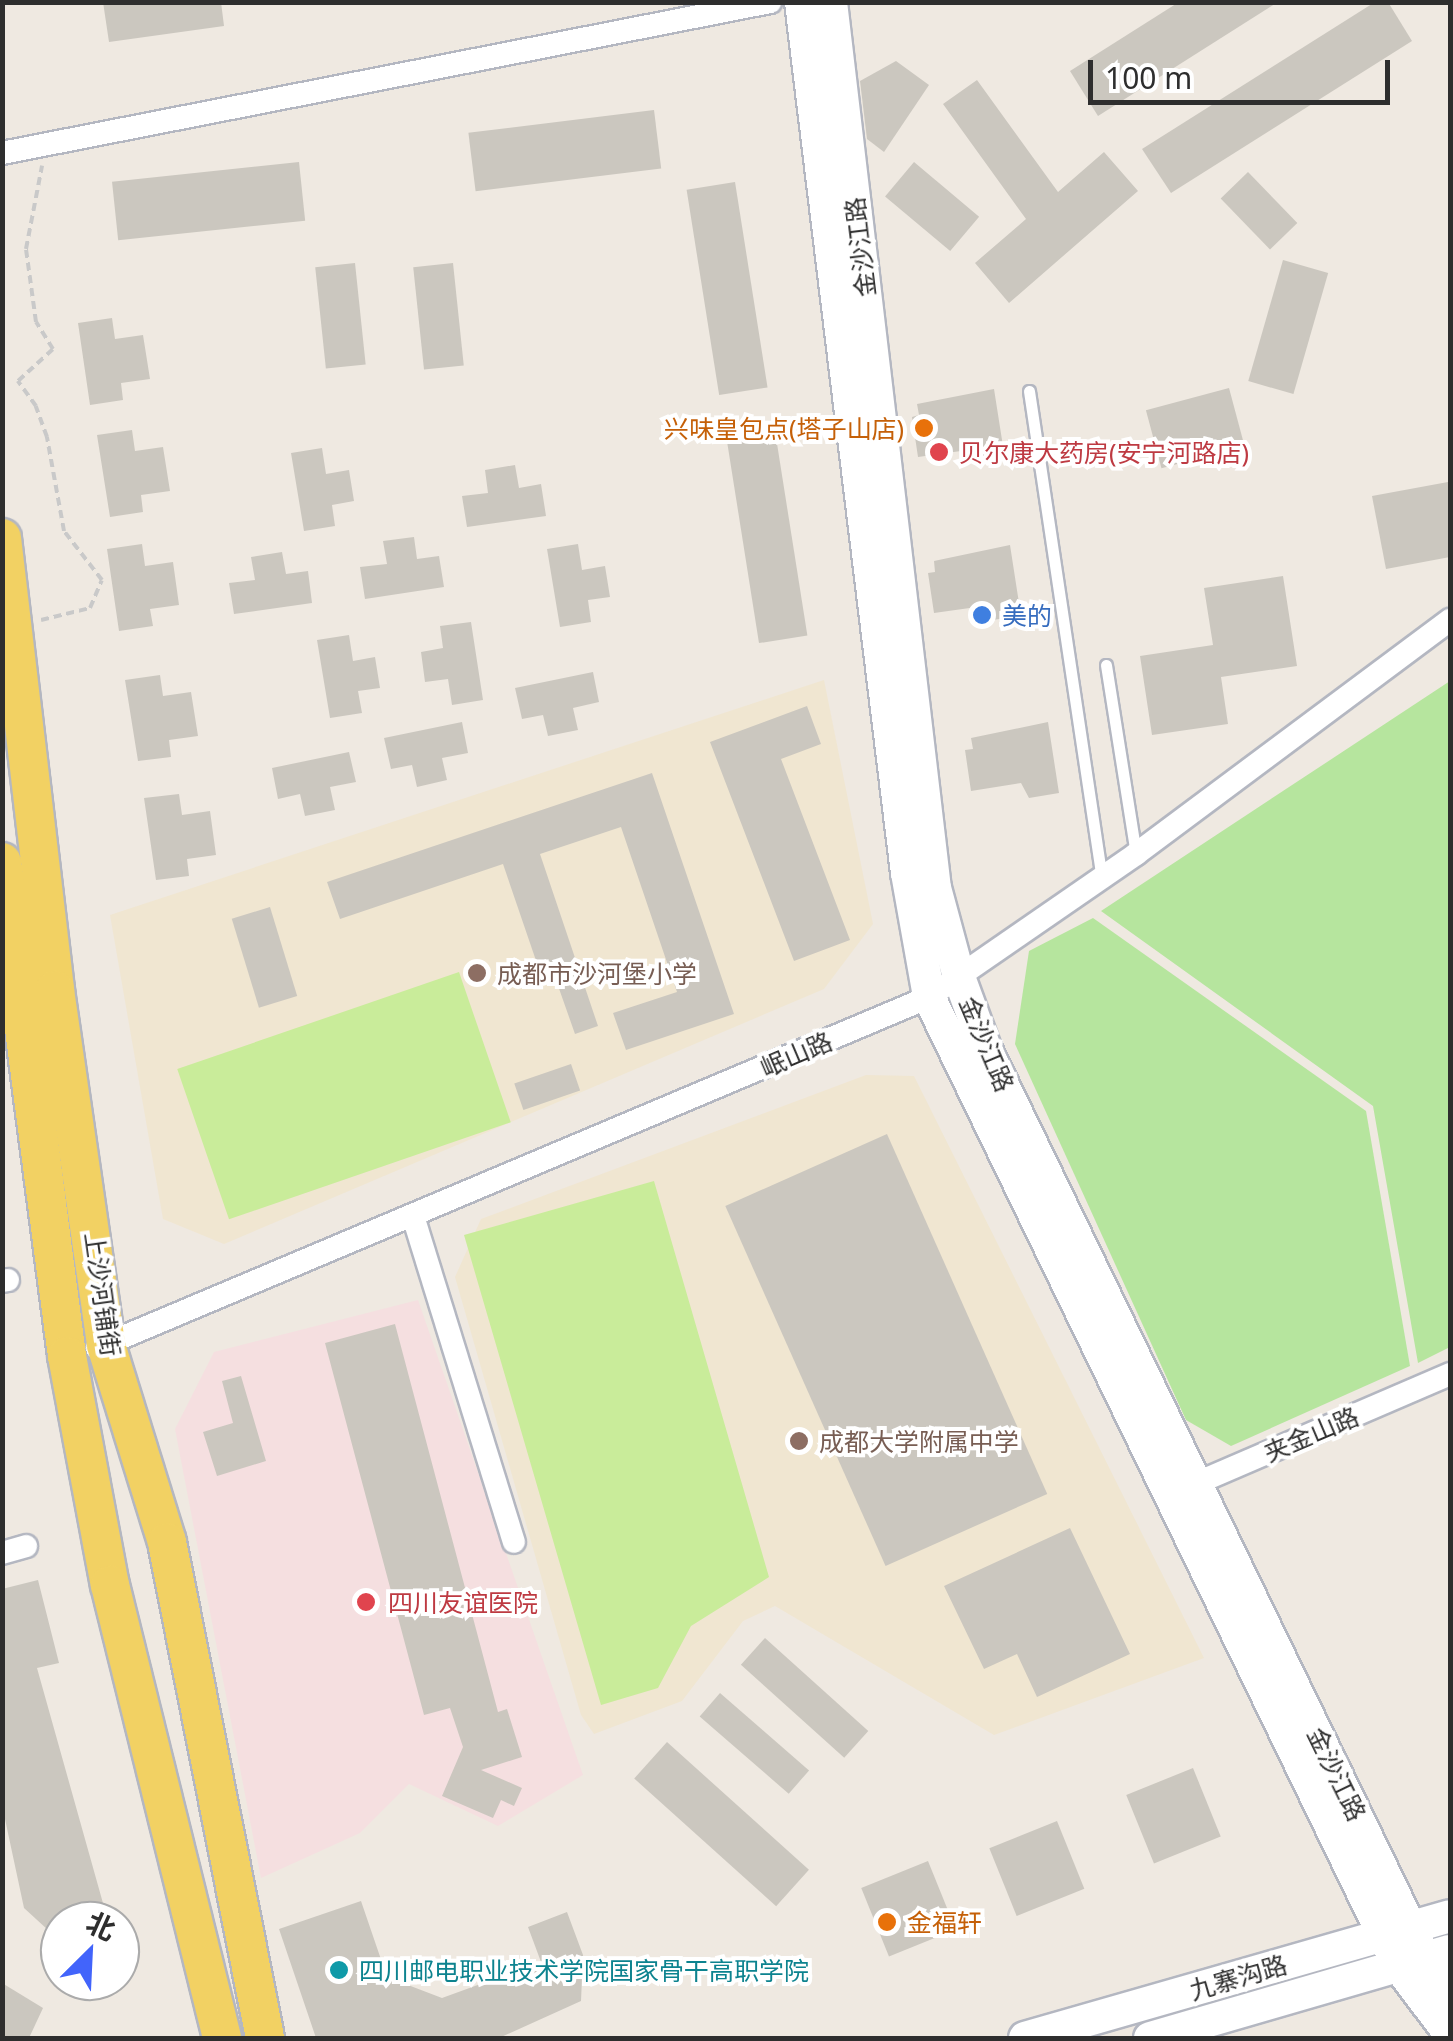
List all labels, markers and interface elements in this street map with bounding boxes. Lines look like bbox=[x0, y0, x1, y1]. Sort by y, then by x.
scale bar bbox=[1093, 40, 1396, 102]
text: 100 m bbox=[1105, 57, 1192, 98]
street label: 金沙江路 bbox=[839, 196, 881, 298]
place label: 兴味皇包点(塔子山店) bbox=[664, 413, 904, 443]
marker: 兴味皇包点(塔子山店) bbox=[913, 417, 935, 439]
place label: 贝尔康大药房(安宁河路店) bbox=[959, 437, 1249, 467]
marker: 贝尔康大药房(安宁河路店) bbox=[928, 441, 950, 463]
place label: 美的 bbox=[1002, 600, 1052, 630]
marker: 美的 bbox=[971, 604, 993, 626]
place label: 成都市沙河堡小学 bbox=[497, 958, 697, 988]
marker: 成都市沙河堡小学 bbox=[466, 962, 488, 984]
street label: 金沙江路 bbox=[954, 992, 1020, 1096]
street label: 岷山路 bbox=[756, 1026, 836, 1082]
street label: 上沙河铺街 bbox=[79, 1230, 127, 1358]
street label: 夹金山路 bbox=[1259, 1401, 1363, 1467]
place label: 成都大学附属中学 bbox=[819, 1426, 1019, 1456]
marker: 成都大学附属中学 bbox=[788, 1430, 810, 1452]
place label: 四川友谊医院 bbox=[388, 1587, 538, 1617]
marker: 四川友谊医院 bbox=[353, 1589, 379, 1615]
street label: 金沙江路 bbox=[1302, 1722, 1372, 1826]
north arrow bbox=[40, 1901, 140, 2001]
text: 北 bbox=[81, 1902, 122, 1948]
place label: 金福轩 bbox=[907, 1907, 982, 1937]
marker: 金福轩 bbox=[876, 1911, 898, 1933]
street label: 九寨沟路 bbox=[1186, 1949, 1290, 2005]
place label: 四川邮电职业技术学院国家骨干高职学院 bbox=[359, 1955, 809, 1985]
marker: 四川邮电职业技术学院国家骨干高职学院 bbox=[328, 1959, 350, 1981]

